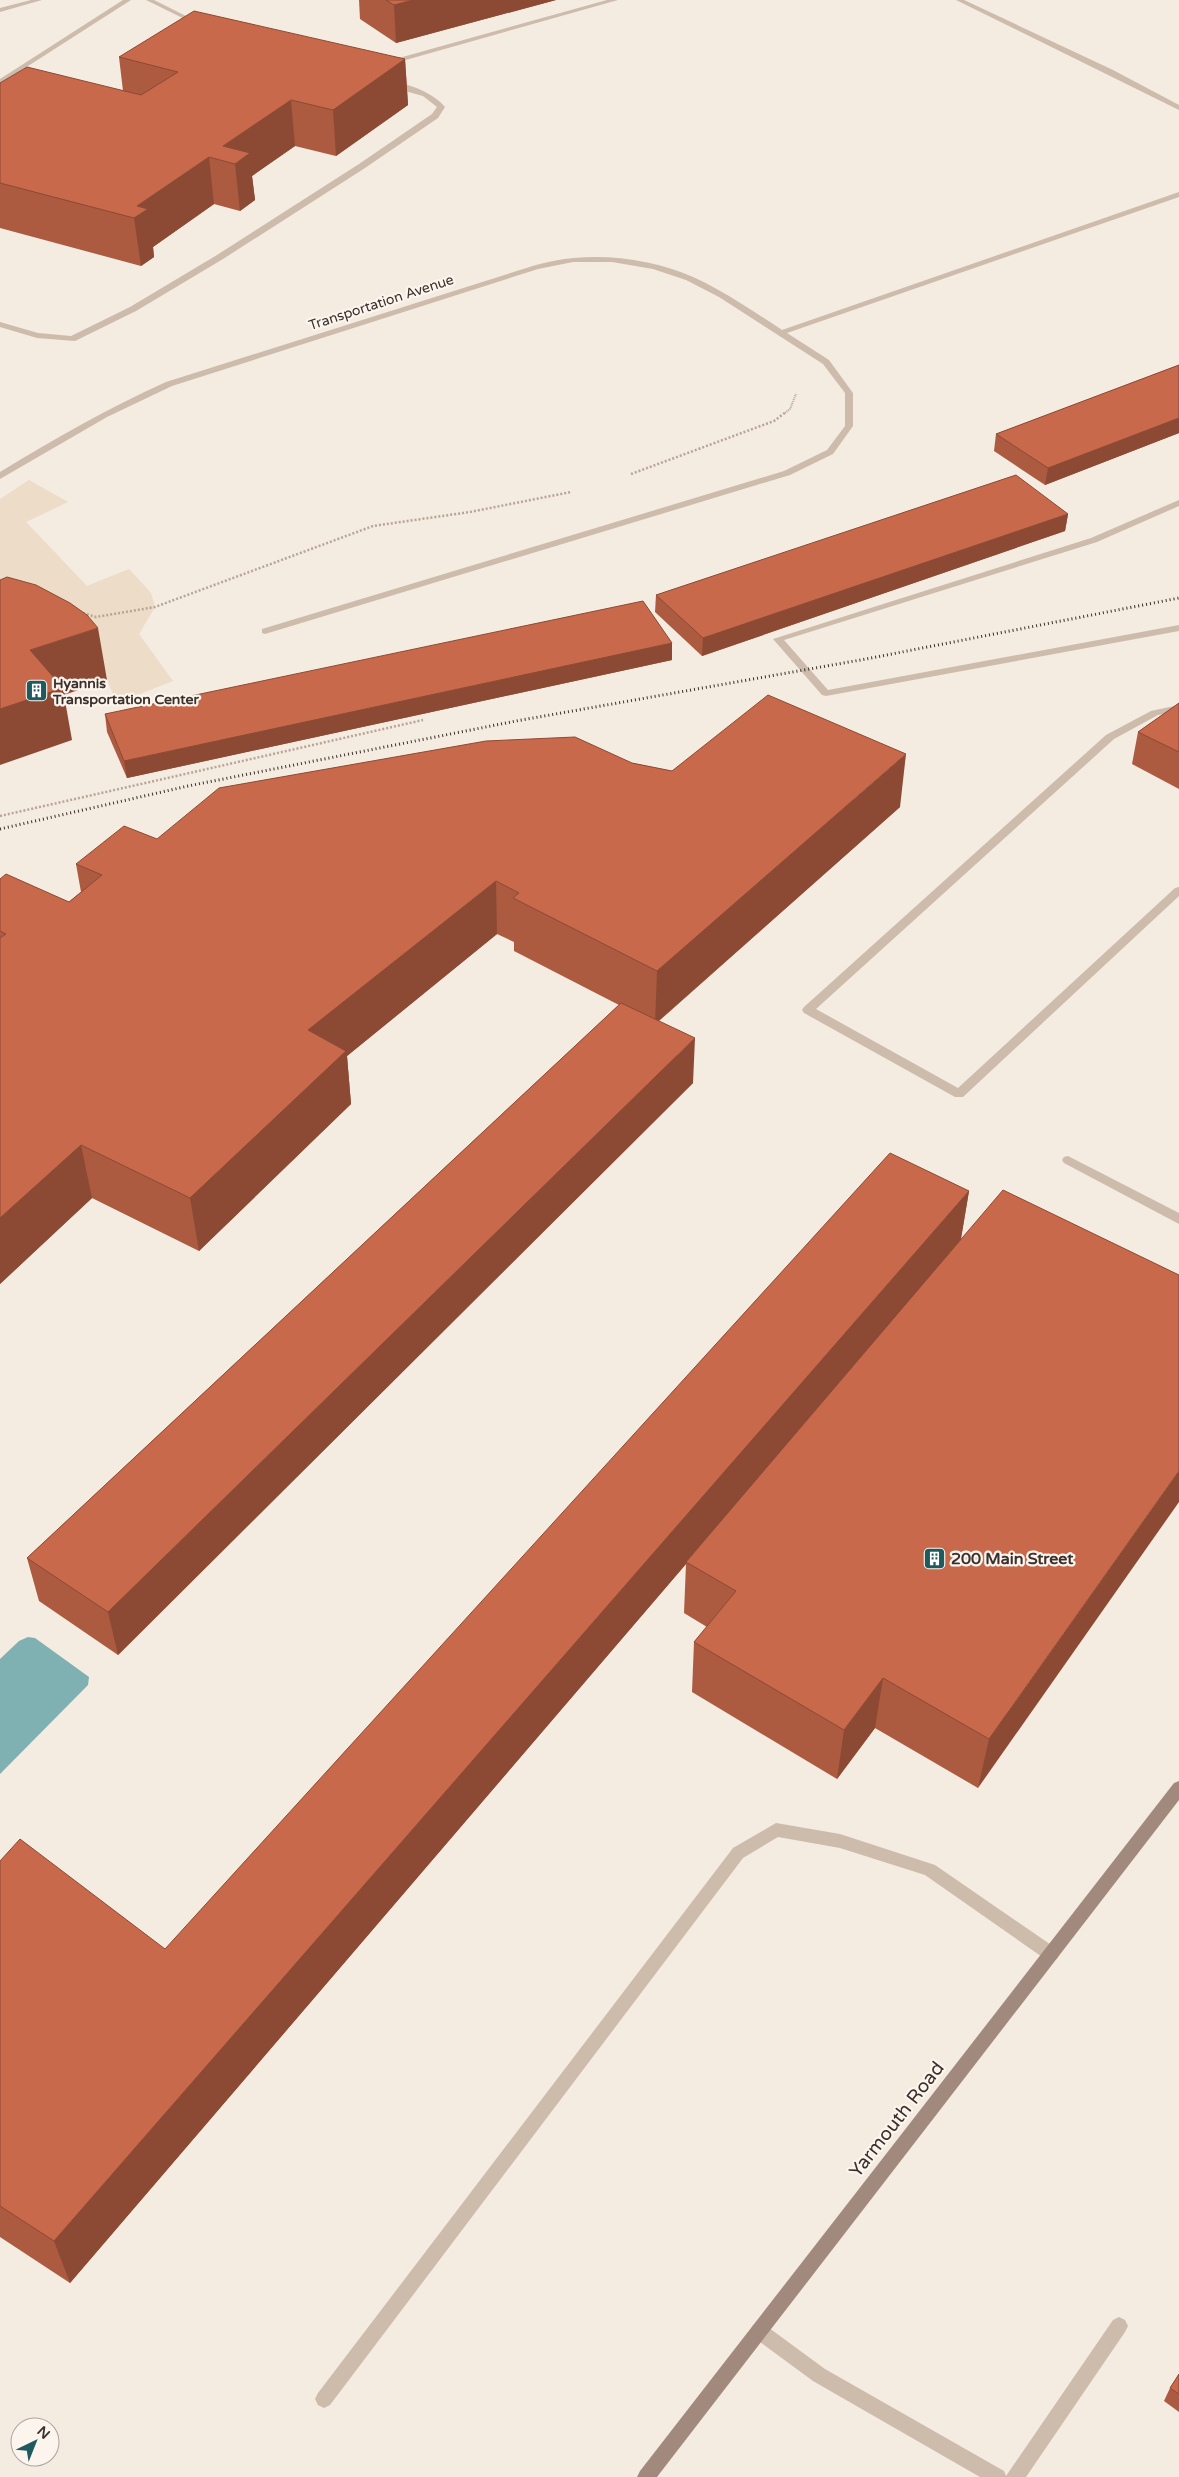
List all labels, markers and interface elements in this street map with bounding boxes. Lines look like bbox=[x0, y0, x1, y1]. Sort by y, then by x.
street label: Transportation Avenue bbox=[306, 271, 456, 334]
place label: Hyannis Transportation Center bbox=[52, 675, 199, 708]
building icon: Hyannis Transportation Center bbox=[25, 679, 49, 703]
building icon: 200 Main Street bbox=[923, 1546, 947, 1570]
place label: 200 Main Street bbox=[951, 1549, 1074, 1569]
street label: Yarmouth Road bbox=[845, 2057, 949, 2182]
north arrow bbox=[10, 2417, 60, 2467]
text: N bbox=[34, 2423, 53, 2443]

